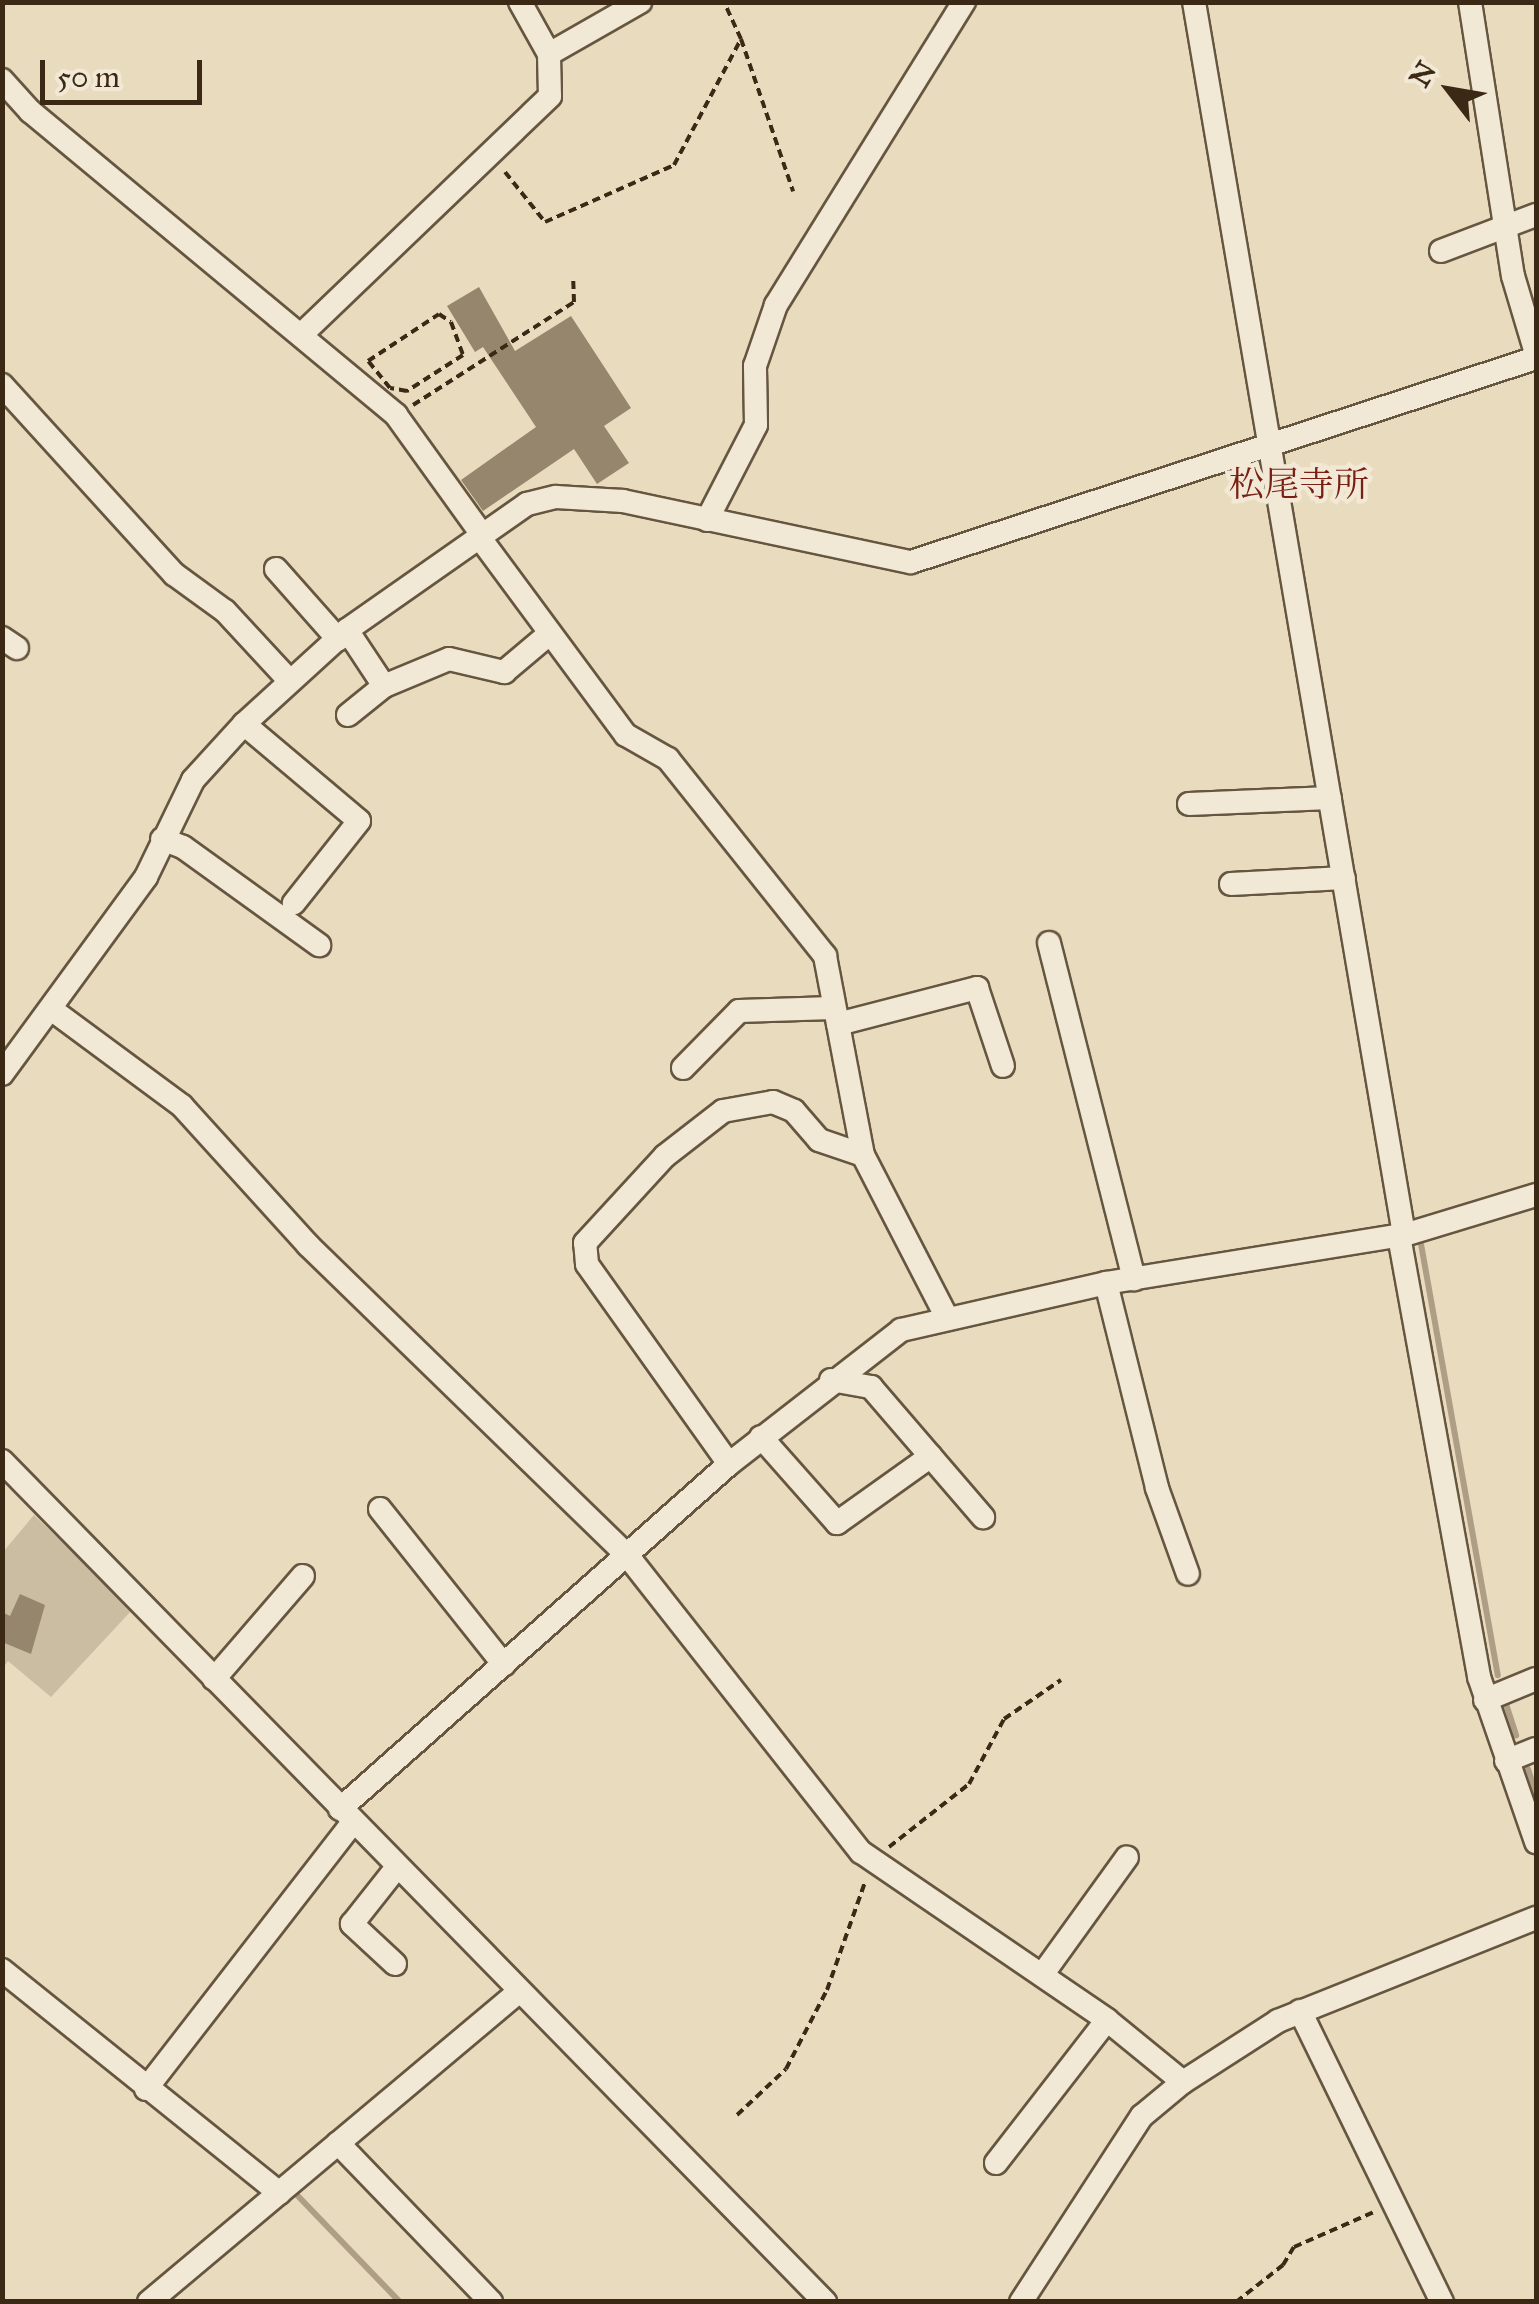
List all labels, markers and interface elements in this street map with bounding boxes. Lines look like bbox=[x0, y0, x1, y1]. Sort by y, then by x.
scale bar bbox=[45, 40, 208, 102]
north arrow bbox=[1399, 40, 1499, 140]
text: N bbox=[1402, 55, 1444, 93]
text: 50 m bbox=[57, 59, 120, 95]
district label: 松尾寺所 bbox=[1229, 464, 1369, 506]

